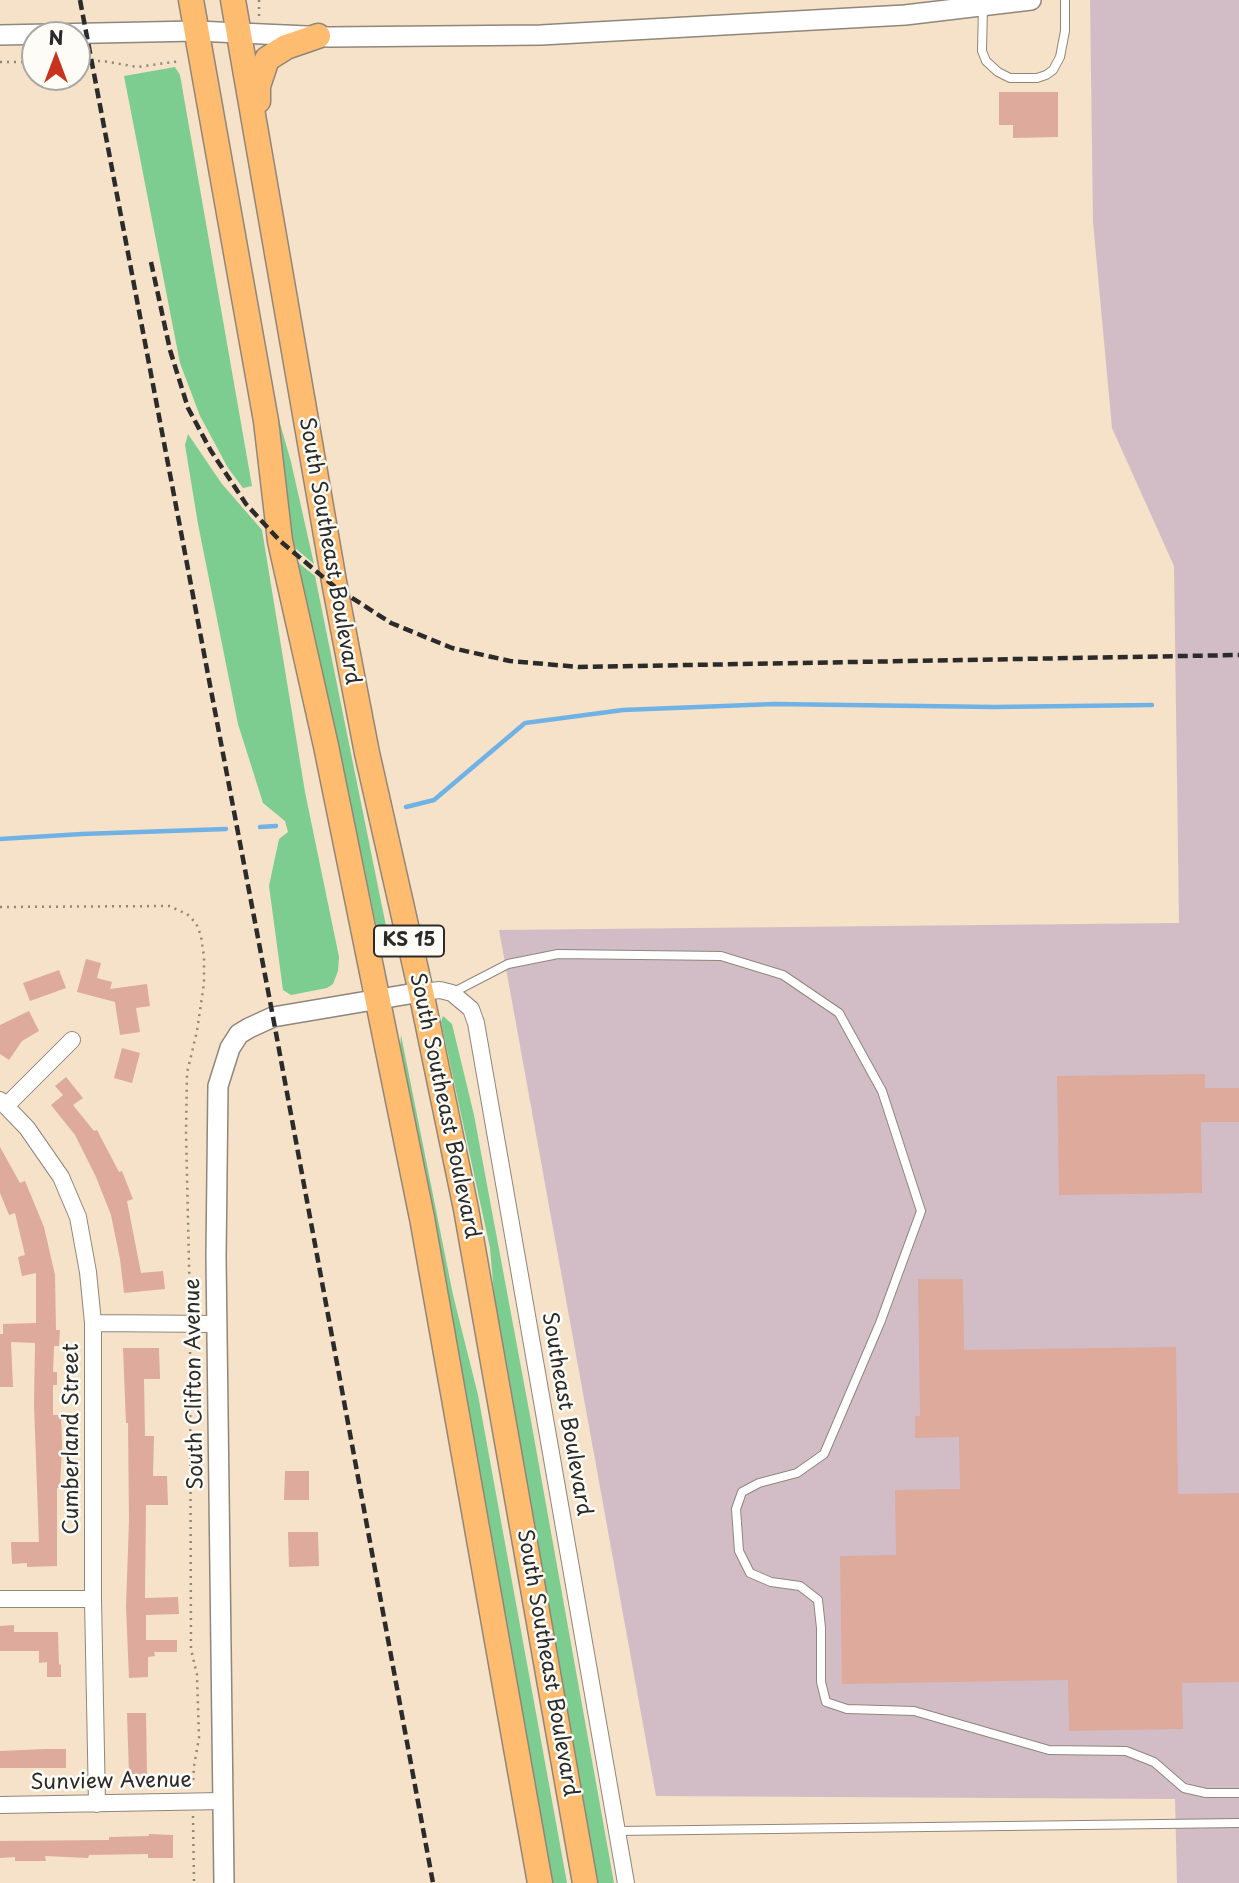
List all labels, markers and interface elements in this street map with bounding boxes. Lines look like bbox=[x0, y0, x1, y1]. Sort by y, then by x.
north arrow bbox=[21, 21, 91, 91]
text: N bbox=[48, 23, 64, 51]
street label: South Southeast Boulevard bbox=[293, 415, 365, 687]
road number: KS 15 bbox=[374, 925, 444, 956]
street label: South Southeast Boulevard bbox=[404, 971, 484, 1241]
street label: South Clifton Avenue bbox=[181, 1278, 209, 1490]
street label: Southeast Boulevard bbox=[536, 1310, 596, 1518]
street label: Cumberland Street bbox=[59, 1343, 85, 1535]
street label: South Southeast Boulevard bbox=[511, 1527, 583, 1799]
street label: Sunview Avenue bbox=[30, 1768, 192, 1796]

